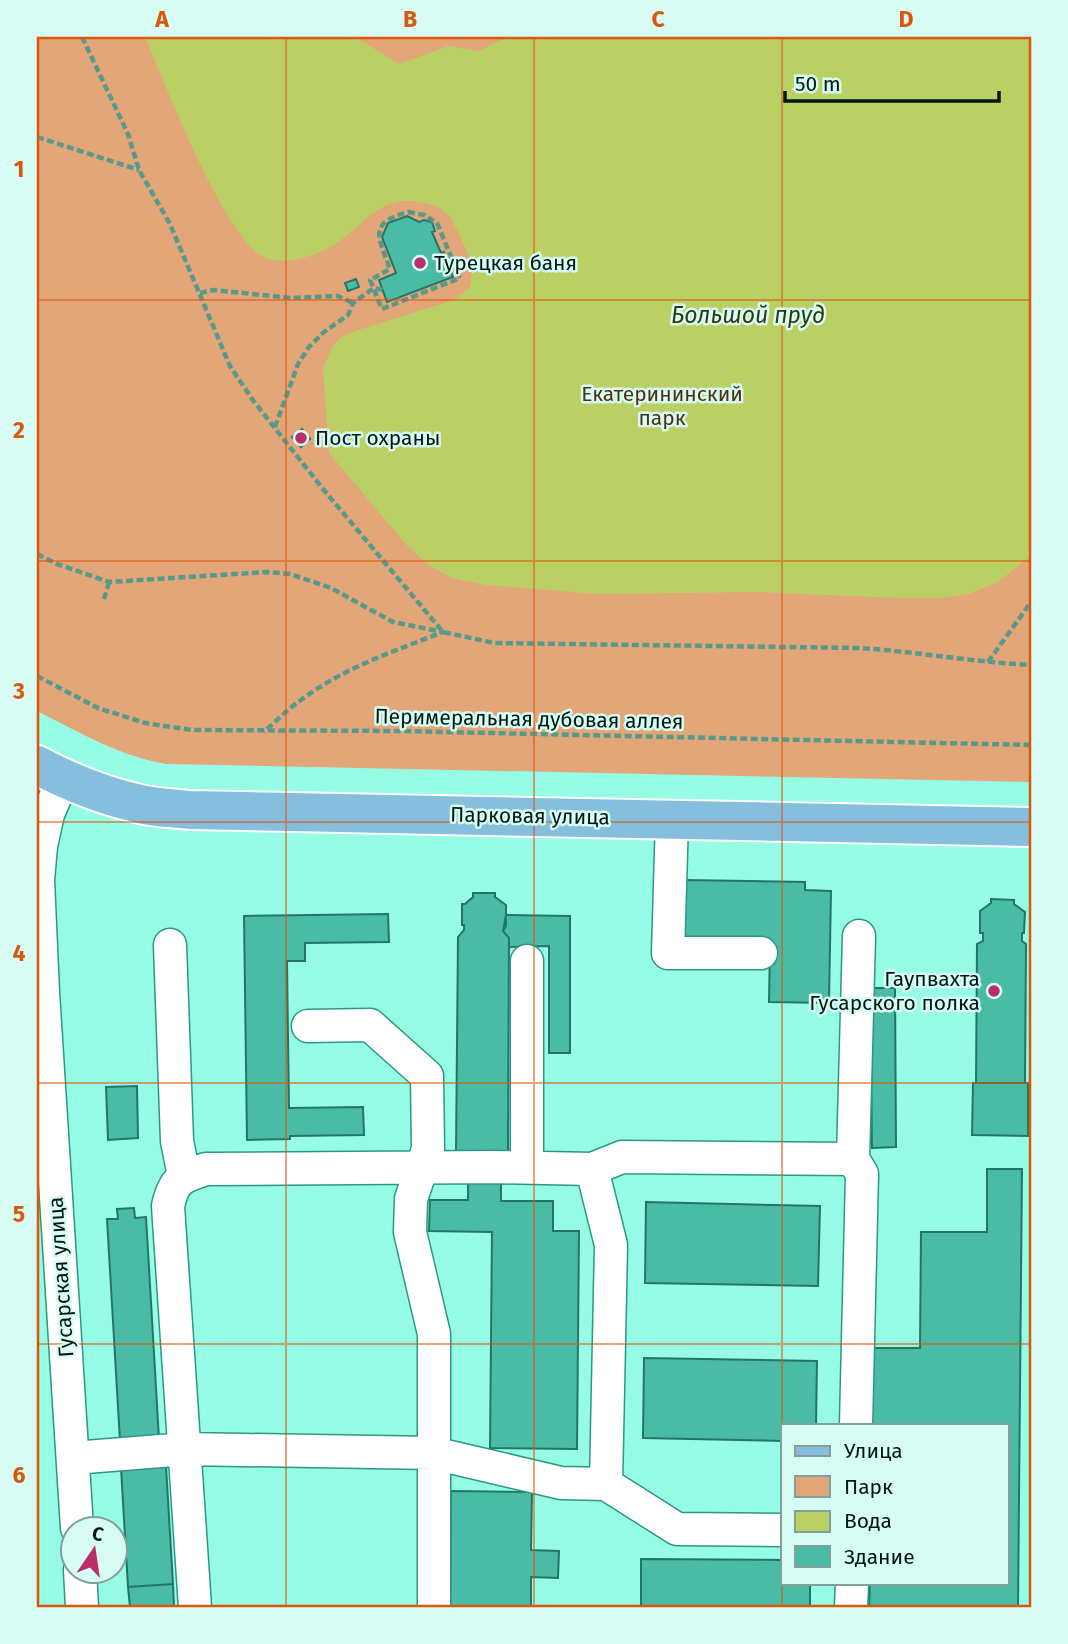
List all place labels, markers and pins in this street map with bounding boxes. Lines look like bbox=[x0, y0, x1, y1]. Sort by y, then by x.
place label: Турецкая баня bbox=[434, 250, 577, 276]
marker: Турецкая баня bbox=[412, 255, 428, 271]
place label: Пост охраны bbox=[315, 425, 440, 451]
marker: Пост охраны bbox=[293, 430, 309, 446]
place label: Гаупвахта Гусарского полка bbox=[809, 966, 980, 1016]
marker: Гаупвахта Гусарского полка bbox=[986, 983, 1002, 999]

